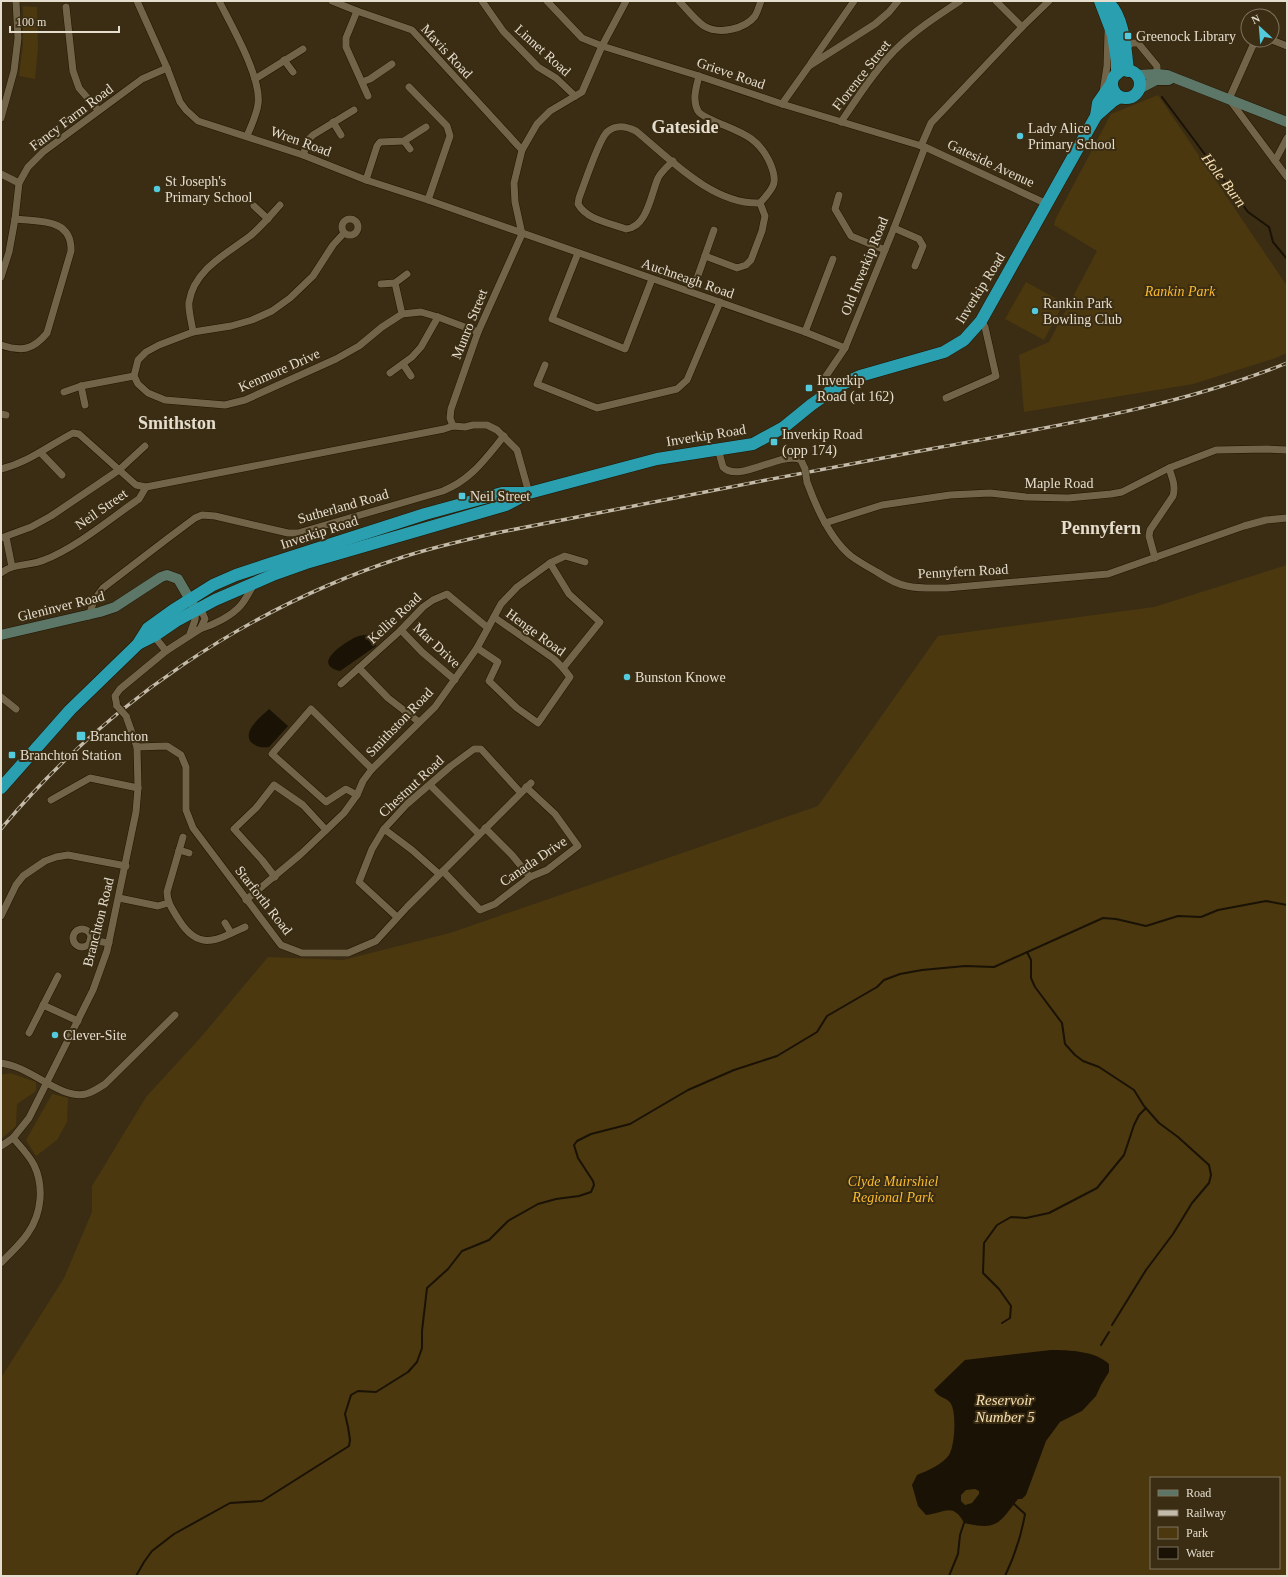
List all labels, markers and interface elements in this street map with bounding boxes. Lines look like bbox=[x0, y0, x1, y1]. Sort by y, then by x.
scale bar bbox=[10, 8, 119, 34]
north arrow bbox=[1240, 8, 1280, 48]
text: N bbox=[1249, 12, 1262, 26]
text: 100 m bbox=[16, 15, 47, 29]
street label: Mavis Road bbox=[418, 21, 475, 81]
street label: Linnet Road bbox=[512, 22, 574, 79]
place label: Greenock Library bbox=[1136, 29, 1236, 44]
marker: Greenock Library bbox=[1123, 31, 1133, 41]
street label: Florence Street bbox=[829, 37, 894, 113]
street label: Grieve Road bbox=[695, 55, 767, 92]
street label: Fancy Farm Road bbox=[27, 81, 116, 154]
district label: Gateside bbox=[652, 117, 719, 137]
place label: Lady Alice Primary School bbox=[1028, 121, 1116, 152]
street label: Wren Road bbox=[268, 124, 333, 159]
marker: Lady Alice Primary School bbox=[1015, 131, 1025, 141]
street label: Gateside Avenue bbox=[945, 137, 1037, 190]
water label: Hole Burn bbox=[1198, 149, 1249, 210]
place label: St Joseph's Primary School bbox=[165, 174, 253, 205]
marker: St Joseph's Primary School bbox=[152, 184, 162, 194]
street label: Old Inverkip Road bbox=[838, 215, 891, 318]
street label: Inverkip Road bbox=[953, 250, 1008, 326]
street label: Auchneagh Road bbox=[640, 256, 736, 301]
park label: Rankin Park bbox=[1144, 284, 1216, 299]
street label: Munro Street bbox=[449, 287, 490, 361]
place label: Rankin Park Bowling Club bbox=[1043, 296, 1122, 327]
marker: Rankin Park Bowling Club bbox=[1030, 306, 1040, 316]
street label: Kenmore Drive bbox=[236, 346, 322, 395]
place label: Inverkip Road (at 162) bbox=[817, 373, 894, 405]
marker: Inverkip Road (at 162) bbox=[804, 383, 814, 393]
district label: Smithston bbox=[138, 413, 216, 433]
street label: Inverkip Road bbox=[665, 422, 747, 449]
place label: Inverkip Road (opp 174) bbox=[782, 427, 862, 459]
marker: Inverkip Road (opp 174) bbox=[769, 437, 779, 447]
street label: Maple Road bbox=[1025, 476, 1093, 491]
street label: Neil Street bbox=[72, 486, 130, 533]
street label: Sutherland Road bbox=[296, 486, 390, 527]
place label: Neil Street bbox=[470, 489, 530, 504]
marker: Neil Street bbox=[457, 491, 467, 501]
street label: Inverkip Road bbox=[279, 513, 360, 552]
district label: Pennyfern bbox=[1061, 518, 1141, 538]
street label: Pennyfern Road bbox=[917, 562, 1009, 581]
street label: Gleninver Road bbox=[16, 588, 106, 625]
street label: Kellie Road bbox=[365, 590, 424, 647]
street label: Henge Road bbox=[503, 606, 568, 659]
street label: Mar Drive bbox=[410, 620, 463, 671]
place label: Bunston Knowe bbox=[635, 670, 726, 685]
marker: Bunston Knowe bbox=[622, 672, 632, 682]
street label: Smithston Road bbox=[363, 685, 436, 760]
place label: Branchton bbox=[90, 729, 148, 744]
marker: Branchton bbox=[75, 730, 87, 742]
place label: Branchton Station bbox=[20, 748, 122, 763]
marker: Branchton Station bbox=[7, 750, 17, 760]
street label: Chestnut Road bbox=[376, 753, 447, 820]
street label: Canada Drive bbox=[497, 834, 570, 889]
street label: Starforth Road bbox=[232, 863, 295, 938]
street label: Branchton Road bbox=[80, 876, 117, 968]
place label: Clever-Site bbox=[63, 1028, 126, 1043]
marker: Clever-Site bbox=[50, 1030, 60, 1040]
park label: Clyde Muirshiel Regional Park bbox=[848, 1174, 938, 1205]
water label: Reservoir Number 5 bbox=[974, 1392, 1035, 1425]
legend bbox=[1150, 1477, 1280, 1569]
text: Road bbox=[1186, 1486, 1211, 1500]
text: Railway bbox=[1186, 1506, 1226, 1520]
text: Park bbox=[1186, 1526, 1208, 1540]
text: Water bbox=[1186, 1546, 1214, 1560]

